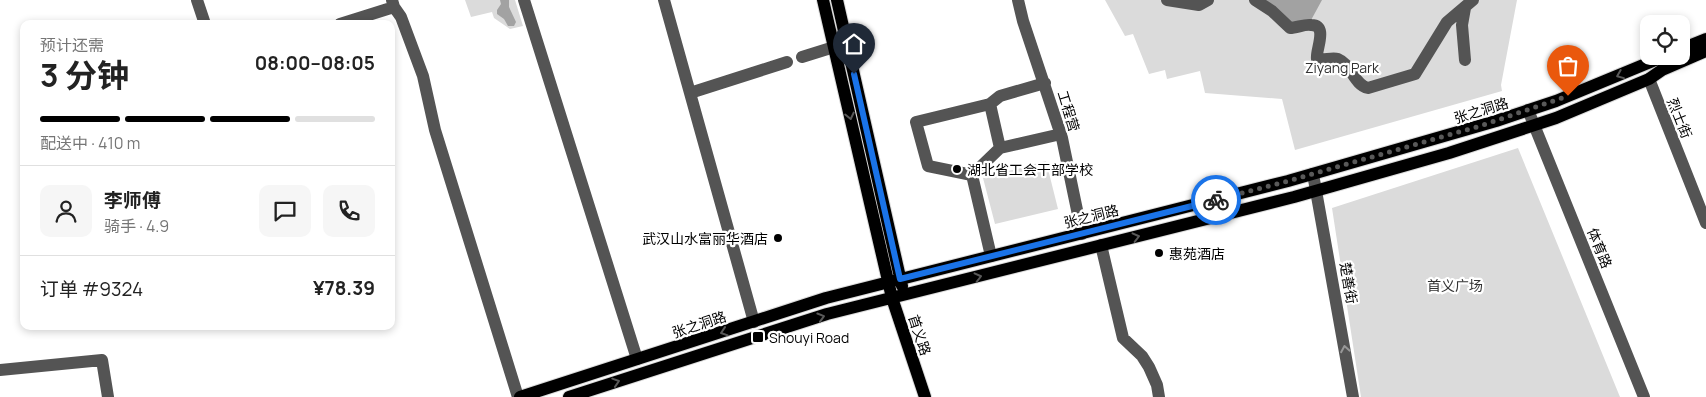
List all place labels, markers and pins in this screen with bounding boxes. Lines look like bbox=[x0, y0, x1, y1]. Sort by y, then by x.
pin bbox=[833, 23, 875, 74]
pin bbox=[1547, 45, 1589, 96]
place label: 湖北省工会干部学校 bbox=[967, 160, 1093, 179]
marker: 湖北省工会干部学校 bbox=[951, 163, 963, 175]
place label: 武汉山水富丽华酒店 bbox=[642, 229, 768, 248]
marker: 武汉山水富丽华酒店 bbox=[772, 232, 784, 244]
place label: 惠苑酒店 bbox=[1169, 244, 1225, 263]
marker: 惠苑酒店 bbox=[1153, 247, 1165, 259]
place label: Shouyi Road bbox=[769, 328, 849, 347]
marker: Shouyi Road bbox=[751, 330, 765, 344]

